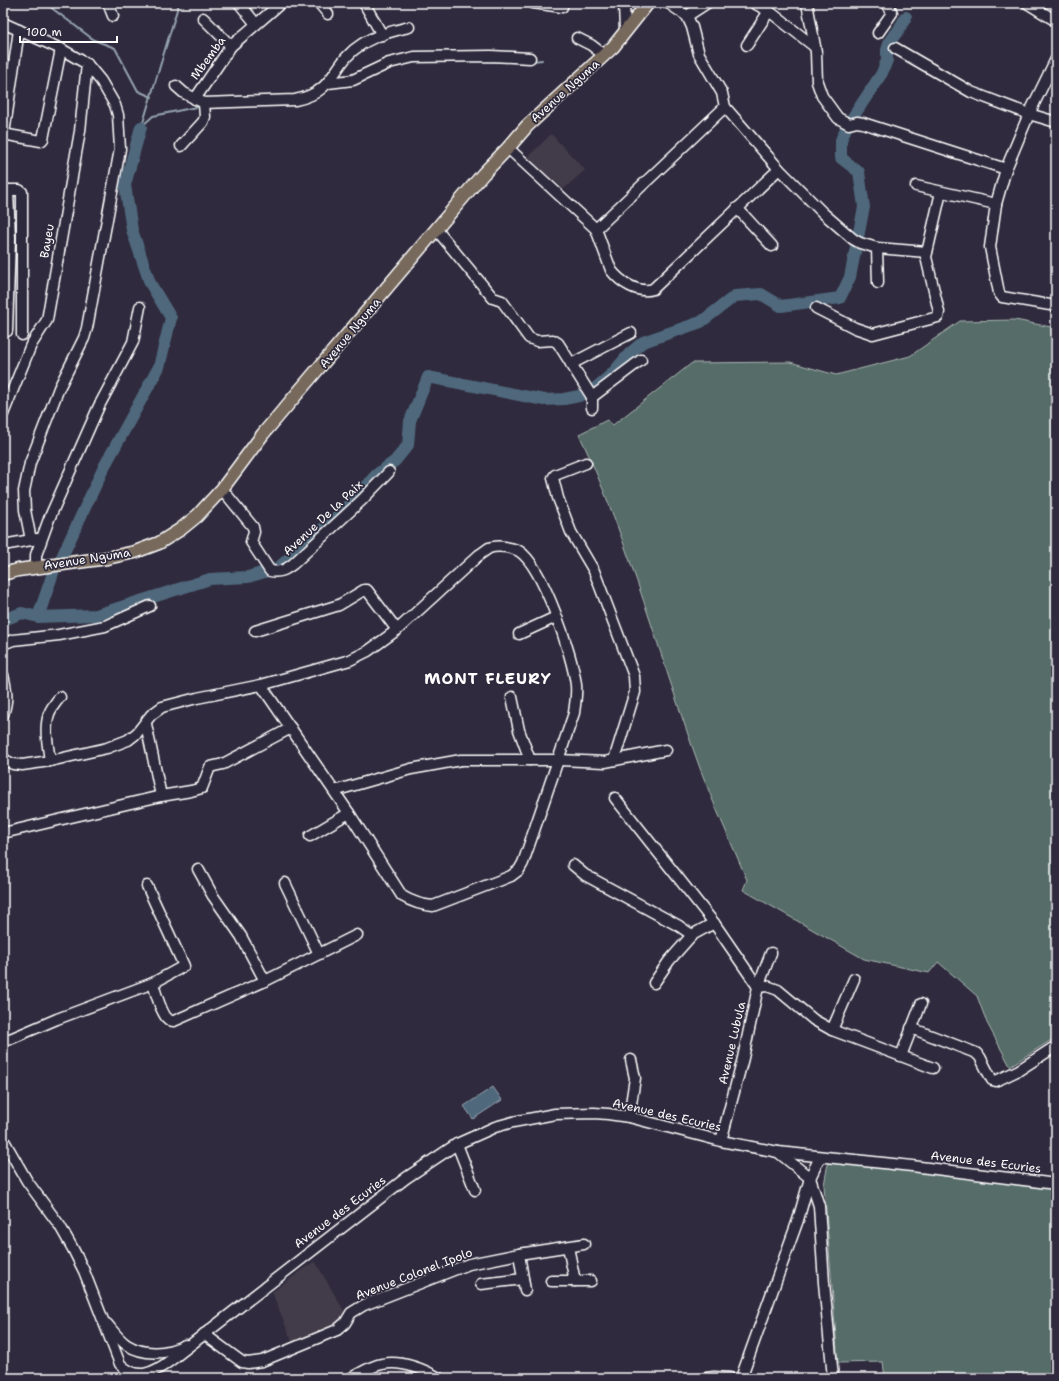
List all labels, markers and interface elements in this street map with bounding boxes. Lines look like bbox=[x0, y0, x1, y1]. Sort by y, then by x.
scale bar bbox=[20, 18, 117, 44]
text: 100 m bbox=[26, 24, 62, 40]
street label: Mbemba bbox=[187, 33, 229, 83]
street label: Avenue Nguma bbox=[527, 55, 603, 126]
street label: Bayeu bbox=[36, 223, 58, 259]
street label: Avenue Nguma bbox=[316, 294, 385, 372]
street label: Avenue De la Paix bbox=[280, 477, 366, 559]
street label: Avenue Nguma bbox=[43, 544, 132, 574]
district label: MONT FLEURY bbox=[424, 668, 552, 689]
street label: Avenue Lubula bbox=[715, 999, 749, 1086]
street label: Avenue des Ecuries bbox=[611, 1095, 723, 1135]
street label: Avenue des Ecuries bbox=[930, 1147, 1042, 1177]
street label: Avenue des Ecuries bbox=[291, 1172, 389, 1252]
street label: Avenue Colonel Ipolo bbox=[353, 1244, 475, 1304]

